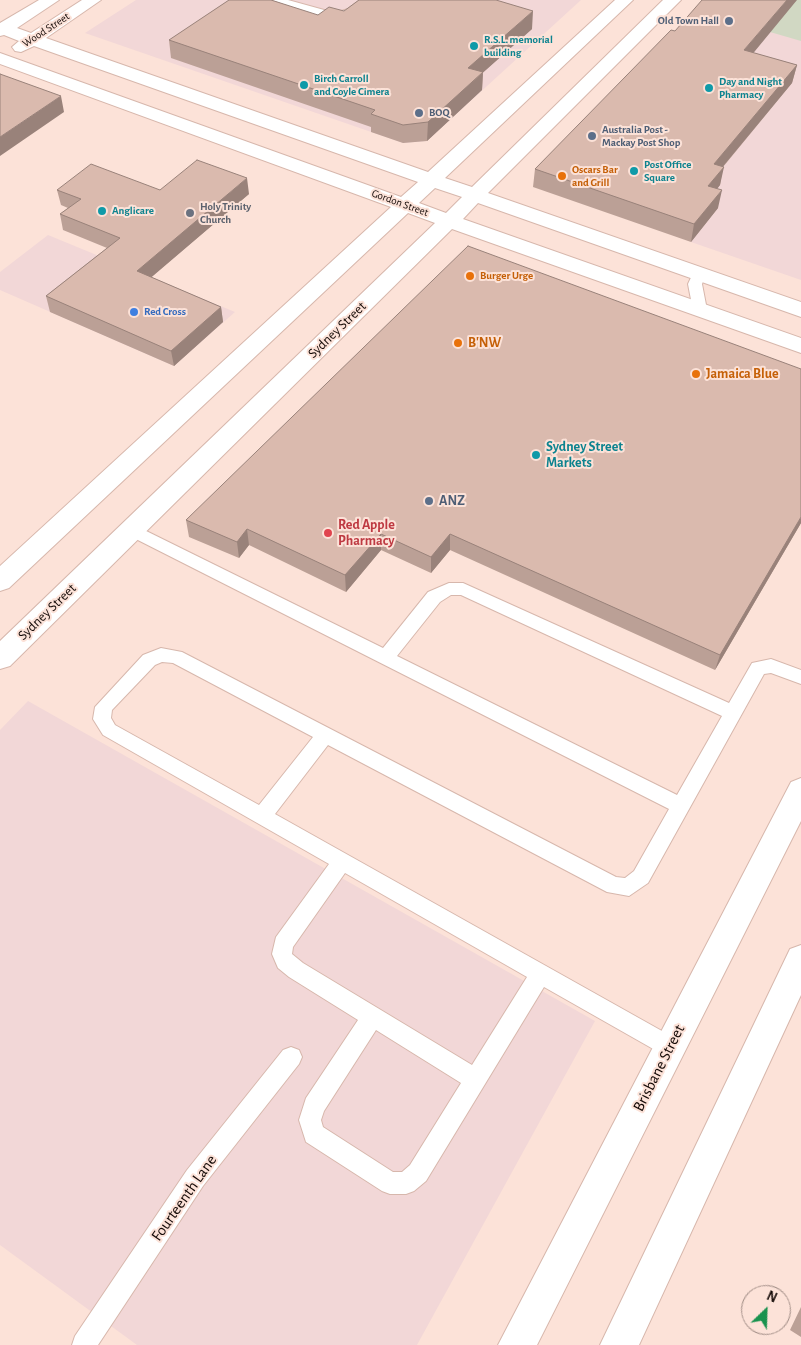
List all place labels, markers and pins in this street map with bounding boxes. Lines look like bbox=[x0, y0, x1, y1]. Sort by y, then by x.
place label: Old Town Hall bbox=[658, 14, 719, 28]
marker: Old Town Hall bbox=[723, 15, 735, 27]
place label: R.S.L. memorial building bbox=[484, 33, 553, 59]
marker: R.S.L. memorial building bbox=[468, 40, 480, 52]
place label: Birch Carroll and Coyle Cimera bbox=[314, 72, 390, 98]
place label: Day and Night Pharmacy bbox=[719, 75, 782, 101]
marker: Birch Carroll and Coyle Cimera bbox=[298, 79, 310, 91]
marker: Day and Night Pharmacy bbox=[703, 82, 715, 94]
place label: BOQ bbox=[429, 106, 450, 120]
marker: BOQ bbox=[413, 107, 425, 119]
place label: Australia Post - Mackay Post Shop bbox=[602, 123, 680, 149]
marker: Australia Post - Mackay Post Shop bbox=[586, 130, 598, 142]
place label: Post Office Square bbox=[644, 158, 691, 184]
place label: Oscars Bar and Grill bbox=[572, 163, 618, 189]
marker: Post Office Square bbox=[628, 165, 640, 177]
marker: Oscars Bar and Grill bbox=[556, 170, 568, 182]
place label: Holy Trinity Church bbox=[200, 200, 251, 226]
place label: Anglicare bbox=[112, 204, 154, 218]
marker: Anglicare bbox=[96, 205, 108, 217]
marker: Holy Trinity Church bbox=[184, 207, 196, 219]
place label: Burger Urge bbox=[480, 269, 533, 283]
marker: Burger Urge bbox=[464, 270, 476, 282]
place label: Red Cross bbox=[144, 305, 186, 319]
marker: Red Cross bbox=[128, 306, 140, 318]
place label: B'NW bbox=[468, 335, 501, 351]
marker: B'NW bbox=[452, 337, 464, 349]
place label: Jamaica Blue bbox=[706, 366, 779, 382]
marker: Jamaica Blue bbox=[690, 368, 702, 380]
place label: Sydney Street Markets bbox=[546, 439, 623, 472]
marker: Sydney Street Markets bbox=[530, 449, 542, 461]
place label: ANZ bbox=[439, 493, 465, 509]
marker: ANZ bbox=[423, 495, 435, 507]
place label: Red Apple Pharmacy bbox=[338, 517, 395, 550]
marker: Red Apple Pharmacy bbox=[322, 527, 334, 539]

